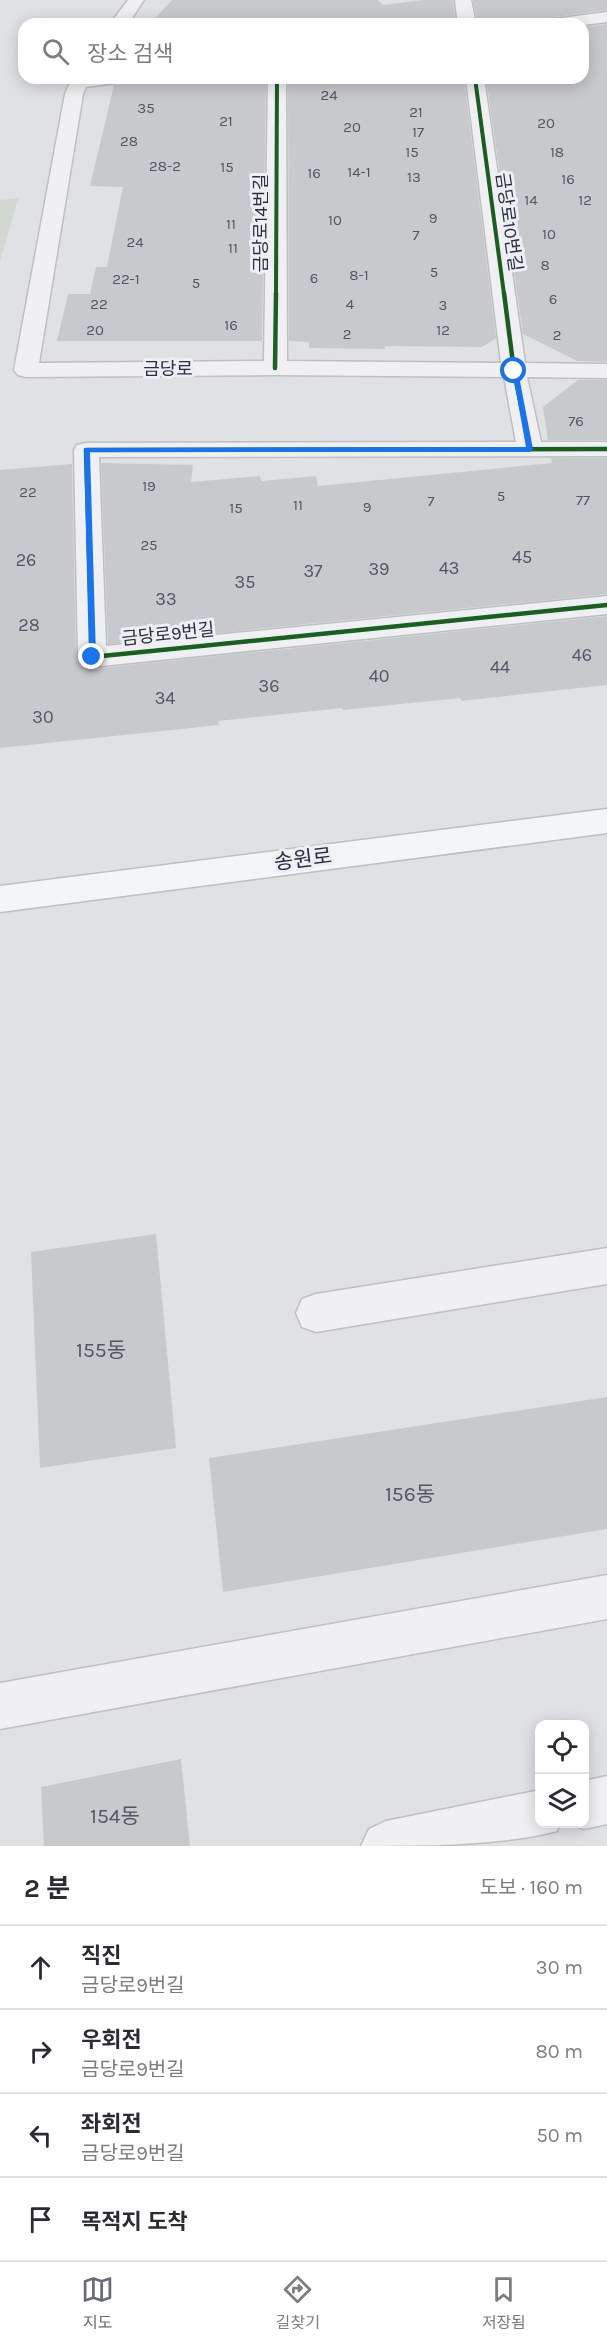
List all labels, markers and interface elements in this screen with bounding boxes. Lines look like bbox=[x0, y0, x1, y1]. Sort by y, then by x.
search box bbox=[18, 18, 589, 84]
icon: search bbox=[39, 35, 72, 68]
text: 장소 검색 bbox=[87, 41, 173, 67]
house number: 24 bbox=[320, 86, 338, 104]
house number: 35 bbox=[137, 99, 155, 117]
house number: 21 bbox=[409, 103, 423, 121]
house number: 21 bbox=[219, 112, 233, 130]
house number: 20 bbox=[537, 114, 555, 132]
house number: 20 bbox=[343, 118, 361, 136]
house number: 17 bbox=[412, 123, 424, 141]
house number: 28 bbox=[120, 132, 138, 150]
house number: 15 bbox=[405, 143, 419, 161]
house number: 18 bbox=[550, 143, 564, 161]
house number: 28-2 bbox=[149, 157, 181, 175]
house number: 15 bbox=[220, 158, 234, 176]
house number: 14-1 bbox=[347, 163, 371, 181]
house number: 16 bbox=[307, 164, 321, 182]
house number: 13 bbox=[407, 168, 421, 186]
house number: 16 bbox=[561, 170, 575, 188]
street label: 금당로10번길 bbox=[491, 171, 527, 273]
street label: 금당로14번길 bbox=[250, 174, 272, 272]
house number: 14 bbox=[524, 191, 538, 209]
house number: 12 bbox=[578, 191, 592, 209]
house number: 9 bbox=[429, 209, 437, 227]
house number: 10 bbox=[328, 211, 342, 229]
house number: 11 bbox=[226, 215, 236, 233]
house number: 10 bbox=[542, 225, 556, 243]
house number: 7 bbox=[412, 226, 420, 244]
house number: 24 bbox=[126, 233, 144, 251]
house number: 11 bbox=[228, 239, 238, 257]
house number: 8 bbox=[540, 256, 550, 274]
house number: 5 bbox=[430, 263, 438, 281]
house number: 8-1 bbox=[349, 266, 369, 284]
house number: 6 bbox=[310, 269, 318, 287]
house number: 22-1 bbox=[112, 270, 140, 288]
house number: 5 bbox=[192, 274, 200, 292]
house number: 6 bbox=[549, 290, 557, 308]
house number: 22 bbox=[90, 295, 108, 313]
house number: 4 bbox=[346, 295, 355, 313]
house number: 3 bbox=[439, 296, 447, 314]
house number: 16 bbox=[224, 316, 238, 334]
house number: 20 bbox=[86, 321, 104, 339]
house number: 12 bbox=[436, 321, 450, 339]
house number: 2 bbox=[343, 325, 351, 343]
house number: 2 bbox=[553, 326, 561, 344]
route start bbox=[500, 357, 526, 383]
street label: 금당로 bbox=[143, 358, 193, 380]
house number: 76 bbox=[568, 412, 584, 430]
house number: 19 bbox=[142, 477, 156, 495]
house number: 22 bbox=[19, 483, 37, 501]
house number: 5 bbox=[497, 487, 505, 505]
house number: 77 bbox=[576, 491, 590, 509]
house number: 7 bbox=[427, 492, 435, 510]
house number: 11 bbox=[293, 496, 303, 514]
house number: 9 bbox=[363, 498, 371, 516]
house number: 15 bbox=[229, 499, 243, 517]
house number: 25 bbox=[140, 536, 158, 554]
house number: 45 bbox=[512, 546, 532, 568]
house number: 26 bbox=[16, 549, 36, 571]
house number: 43 bbox=[439, 557, 459, 579]
house number: 39 bbox=[368, 558, 390, 580]
house number: 37 bbox=[303, 560, 323, 582]
house number: 35 bbox=[235, 571, 255, 593]
house number: 33 bbox=[155, 588, 177, 610]
house number: 28 bbox=[18, 614, 40, 636]
street label: 금당로9번길 bbox=[120, 618, 216, 650]
route end bbox=[78, 643, 104, 669]
house number: 46 bbox=[572, 644, 592, 666]
house number: 44 bbox=[490, 656, 510, 678]
house number: 40 bbox=[369, 665, 389, 687]
house number: 36 bbox=[259, 675, 279, 697]
house number: 34 bbox=[155, 687, 175, 709]
house number: 30 bbox=[32, 706, 54, 728]
street label: 송원로 bbox=[273, 844, 333, 874]
house number: 155동 bbox=[76, 1338, 126, 1362]
house number: 156동 bbox=[385, 1482, 435, 1506]
map controls bbox=[535, 1720, 589, 1828]
button: locate bbox=[535, 1720, 589, 1774]
button: layers bbox=[535, 1774, 589, 1828]
house number: 154동 bbox=[90, 1804, 140, 1828]
text: 2 분 bbox=[24, 1873, 70, 1904]
text: 도보 · 160 m bbox=[480, 1876, 583, 1899]
text: 직진 bbox=[81, 1943, 121, 1969]
icon: ahead bbox=[24, 1951, 57, 1984]
text: 30 m bbox=[536, 1956, 583, 1979]
text: 금당로9번길 bbox=[81, 1974, 185, 1997]
text: 우회전 bbox=[81, 2027, 142, 2053]
icon: right bbox=[24, 2035, 57, 2068]
text: 80 m bbox=[535, 2040, 583, 2063]
text: 금당로9번길 bbox=[81, 2058, 185, 2081]
text: 좌회전 bbox=[81, 2111, 142, 2137]
icon: left bbox=[24, 2119, 57, 2152]
text: 50 m bbox=[536, 2124, 583, 2147]
text: 금당로9번길 bbox=[81, 2142, 185, 2165]
icon: arrive bbox=[24, 2203, 57, 2236]
text: 목적지 도착 bbox=[81, 2209, 188, 2235]
tab: 지도 bbox=[81, 2273, 114, 2333]
tab: 길찾기 bbox=[276, 2273, 320, 2333]
tab: 저장됨 bbox=[482, 2273, 526, 2333]

